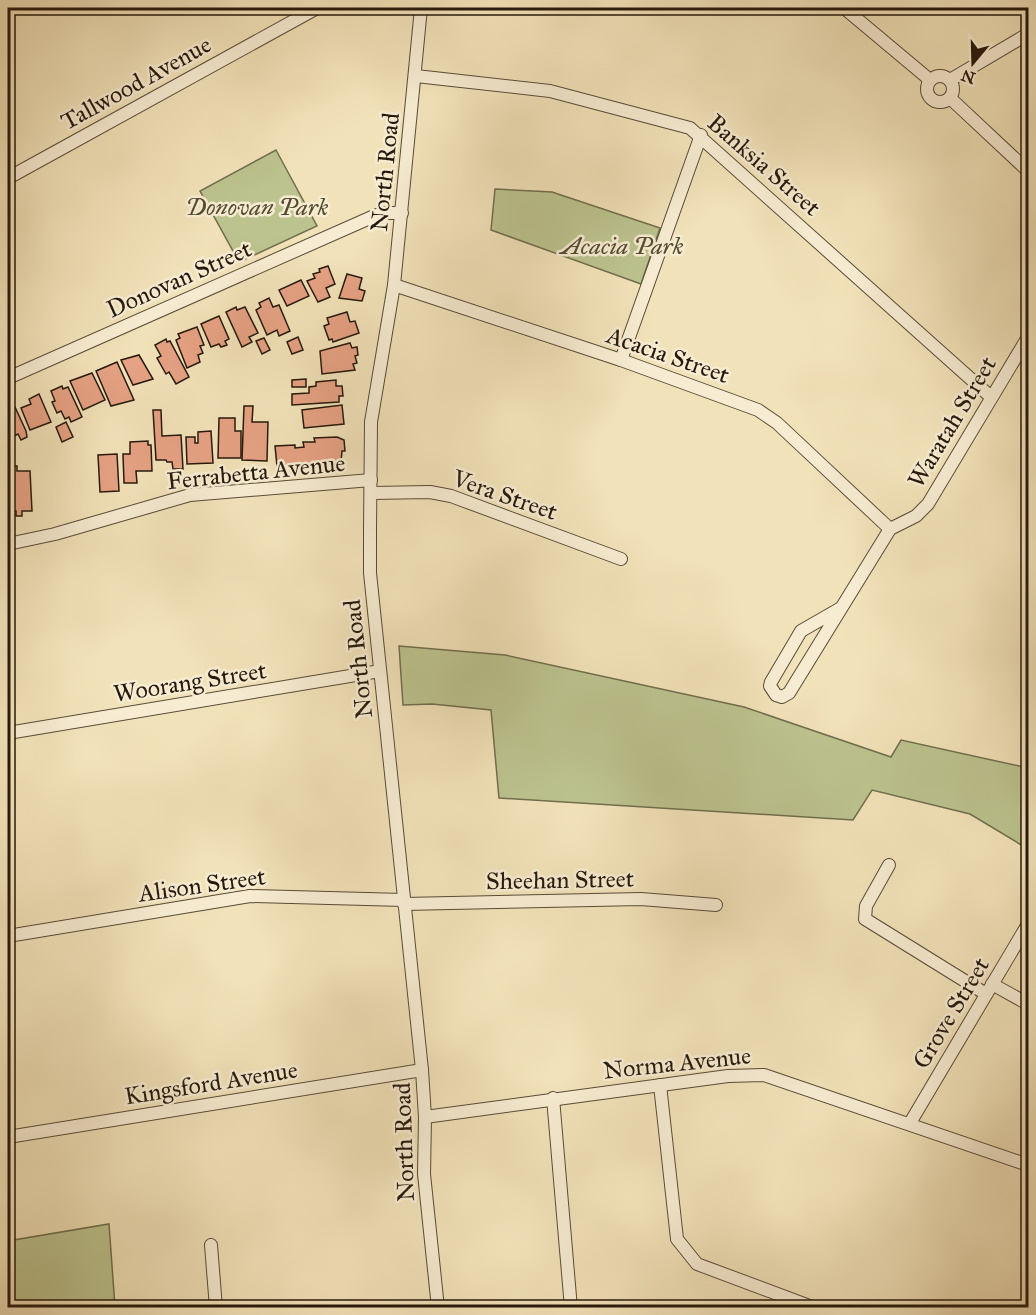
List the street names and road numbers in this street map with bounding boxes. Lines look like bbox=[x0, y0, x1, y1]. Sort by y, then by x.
street label: Tallwood Avenue bbox=[56, 29, 216, 137]
street label: Banksia Street bbox=[701, 108, 827, 223]
street label: North Road bbox=[364, 111, 406, 233]
street label: Donovan Street bbox=[102, 233, 257, 324]
street label: Acacia Street bbox=[602, 320, 734, 390]
street label: Waratah Street bbox=[901, 351, 1003, 493]
street label: Ferrabetta Avenue bbox=[165, 448, 347, 496]
street label: Vera Street bbox=[448, 463, 562, 527]
street label: North Road bbox=[337, 598, 379, 720]
street label: Woorang Street bbox=[111, 655, 269, 709]
street label: Alison Street bbox=[136, 861, 268, 909]
street label: Sheehan Street bbox=[486, 864, 635, 896]
street label: Grove Street bbox=[906, 951, 996, 1074]
street label: Norma Avenue bbox=[602, 1040, 752, 1086]
street label: Kingsford Avenue bbox=[122, 1055, 300, 1111]
street label: North Road bbox=[387, 1082, 421, 1202]

